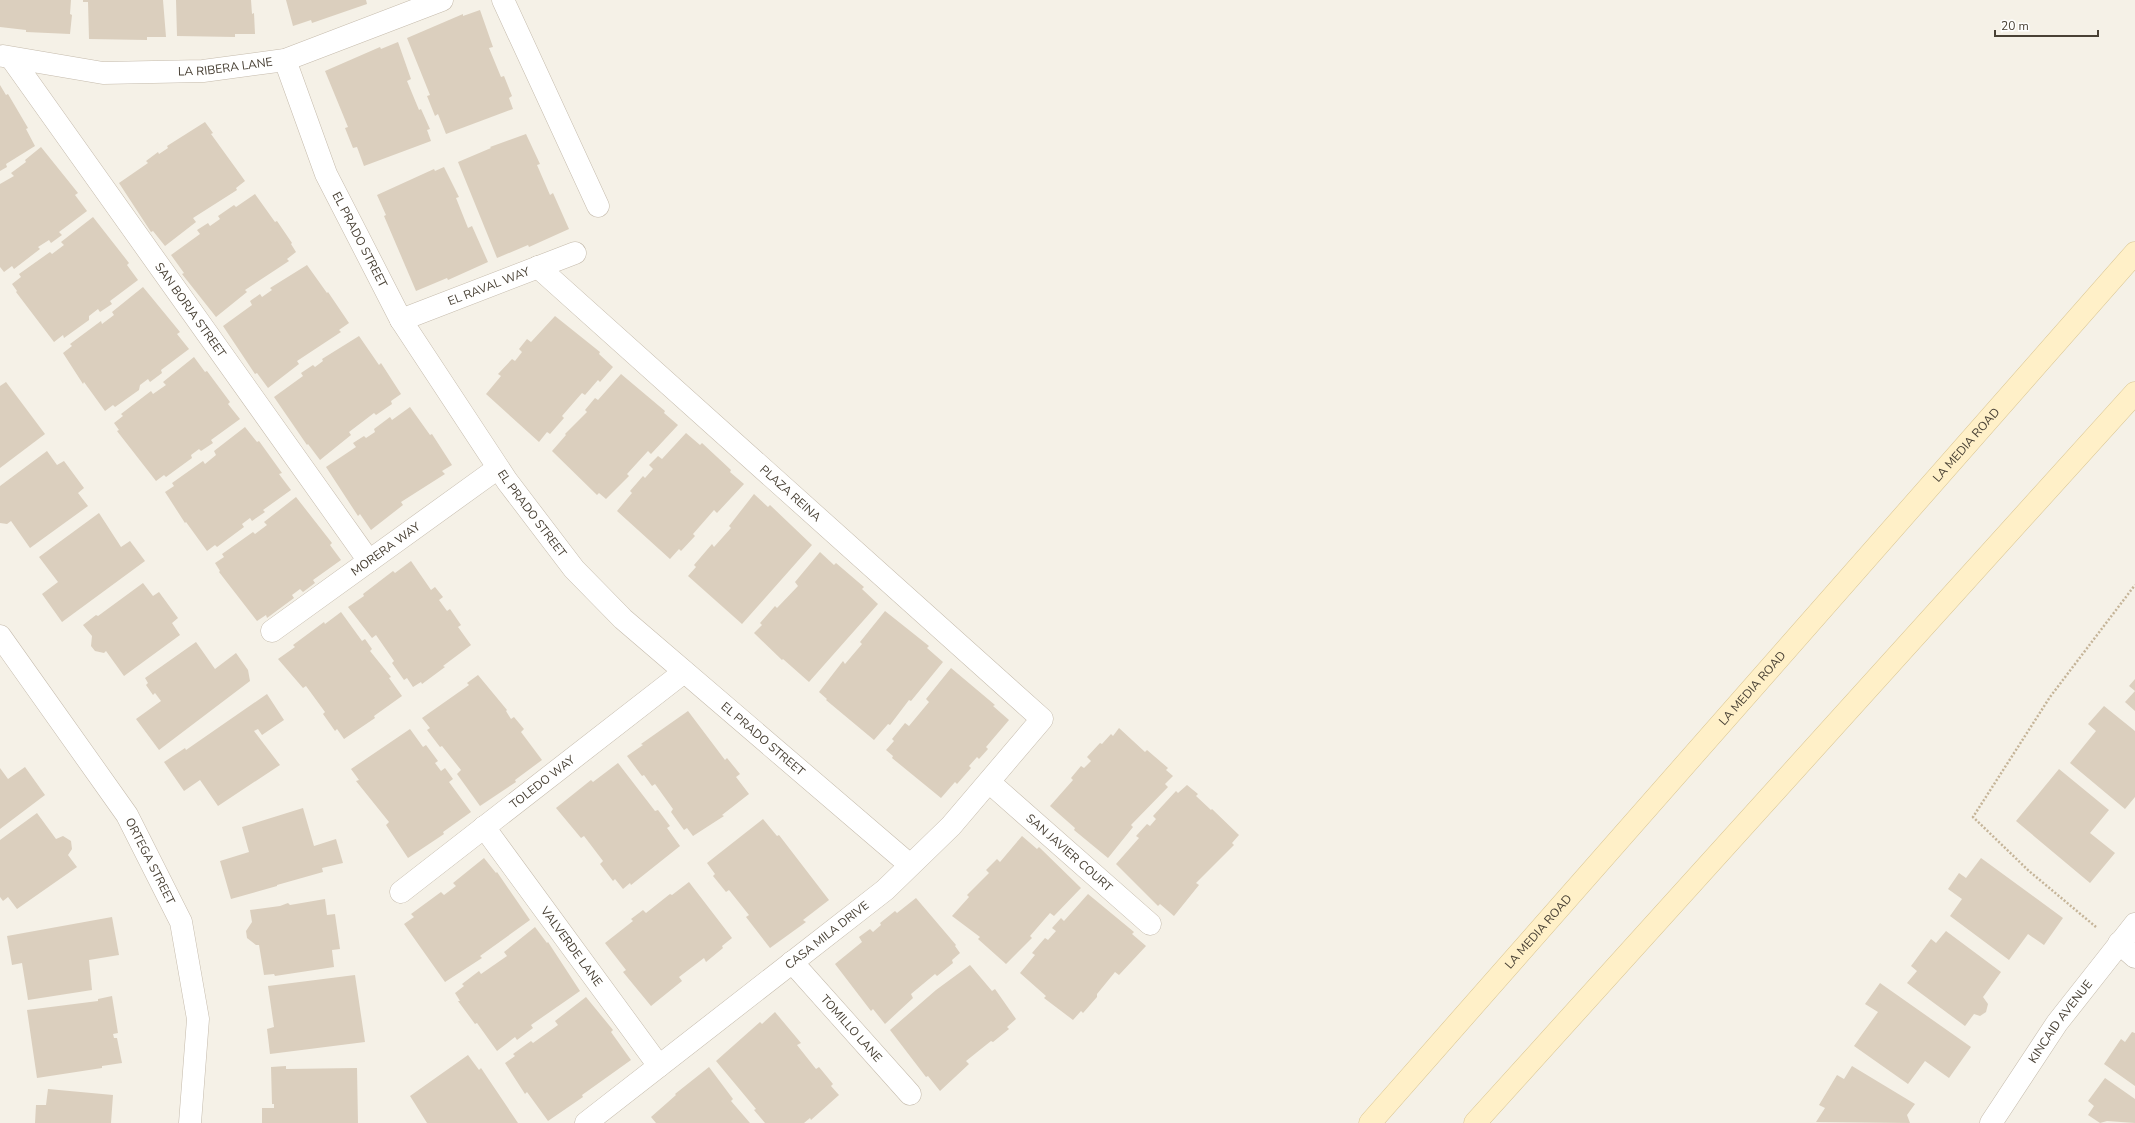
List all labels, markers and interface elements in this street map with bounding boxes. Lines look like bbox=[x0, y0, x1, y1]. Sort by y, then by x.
scale bar bbox=[1995, 12, 2098, 38]
text: 20 m bbox=[2001, 18, 2029, 34]
street label: LA RIBERA LANE bbox=[178, 54, 274, 79]
street label: EL PRADO STREET bbox=[328, 189, 391, 291]
street label: SAN BORJA STREET bbox=[151, 259, 230, 361]
street label: EL RAVAL WAY bbox=[446, 263, 533, 309]
street label: LA MEDIA ROAD bbox=[1929, 404, 2003, 485]
street label: PLAZA REINA bbox=[756, 462, 825, 525]
street label: EL PRADO STREET bbox=[494, 467, 571, 561]
street label: MORERA WAY bbox=[348, 518, 424, 580]
street label: LA MEDIA ROAD bbox=[1715, 648, 1789, 729]
street label: EL PRADO STREET bbox=[718, 699, 809, 780]
street label: TOLEDO WAY bbox=[506, 751, 579, 813]
street label: SAN JAVIER COURT bbox=[1023, 810, 1117, 896]
street label: ORTEGA STREET bbox=[122, 815, 179, 908]
street label: LA MEDIA ROAD bbox=[1501, 891, 1575, 972]
street label: CASA MILA DRIVE bbox=[782, 897, 872, 973]
street label: VALVERDE LANE bbox=[536, 903, 606, 989]
street label: KINCAID AVENUE bbox=[2025, 977, 2096, 1066]
street label: TOMILLO LANE bbox=[817, 991, 886, 1065]

